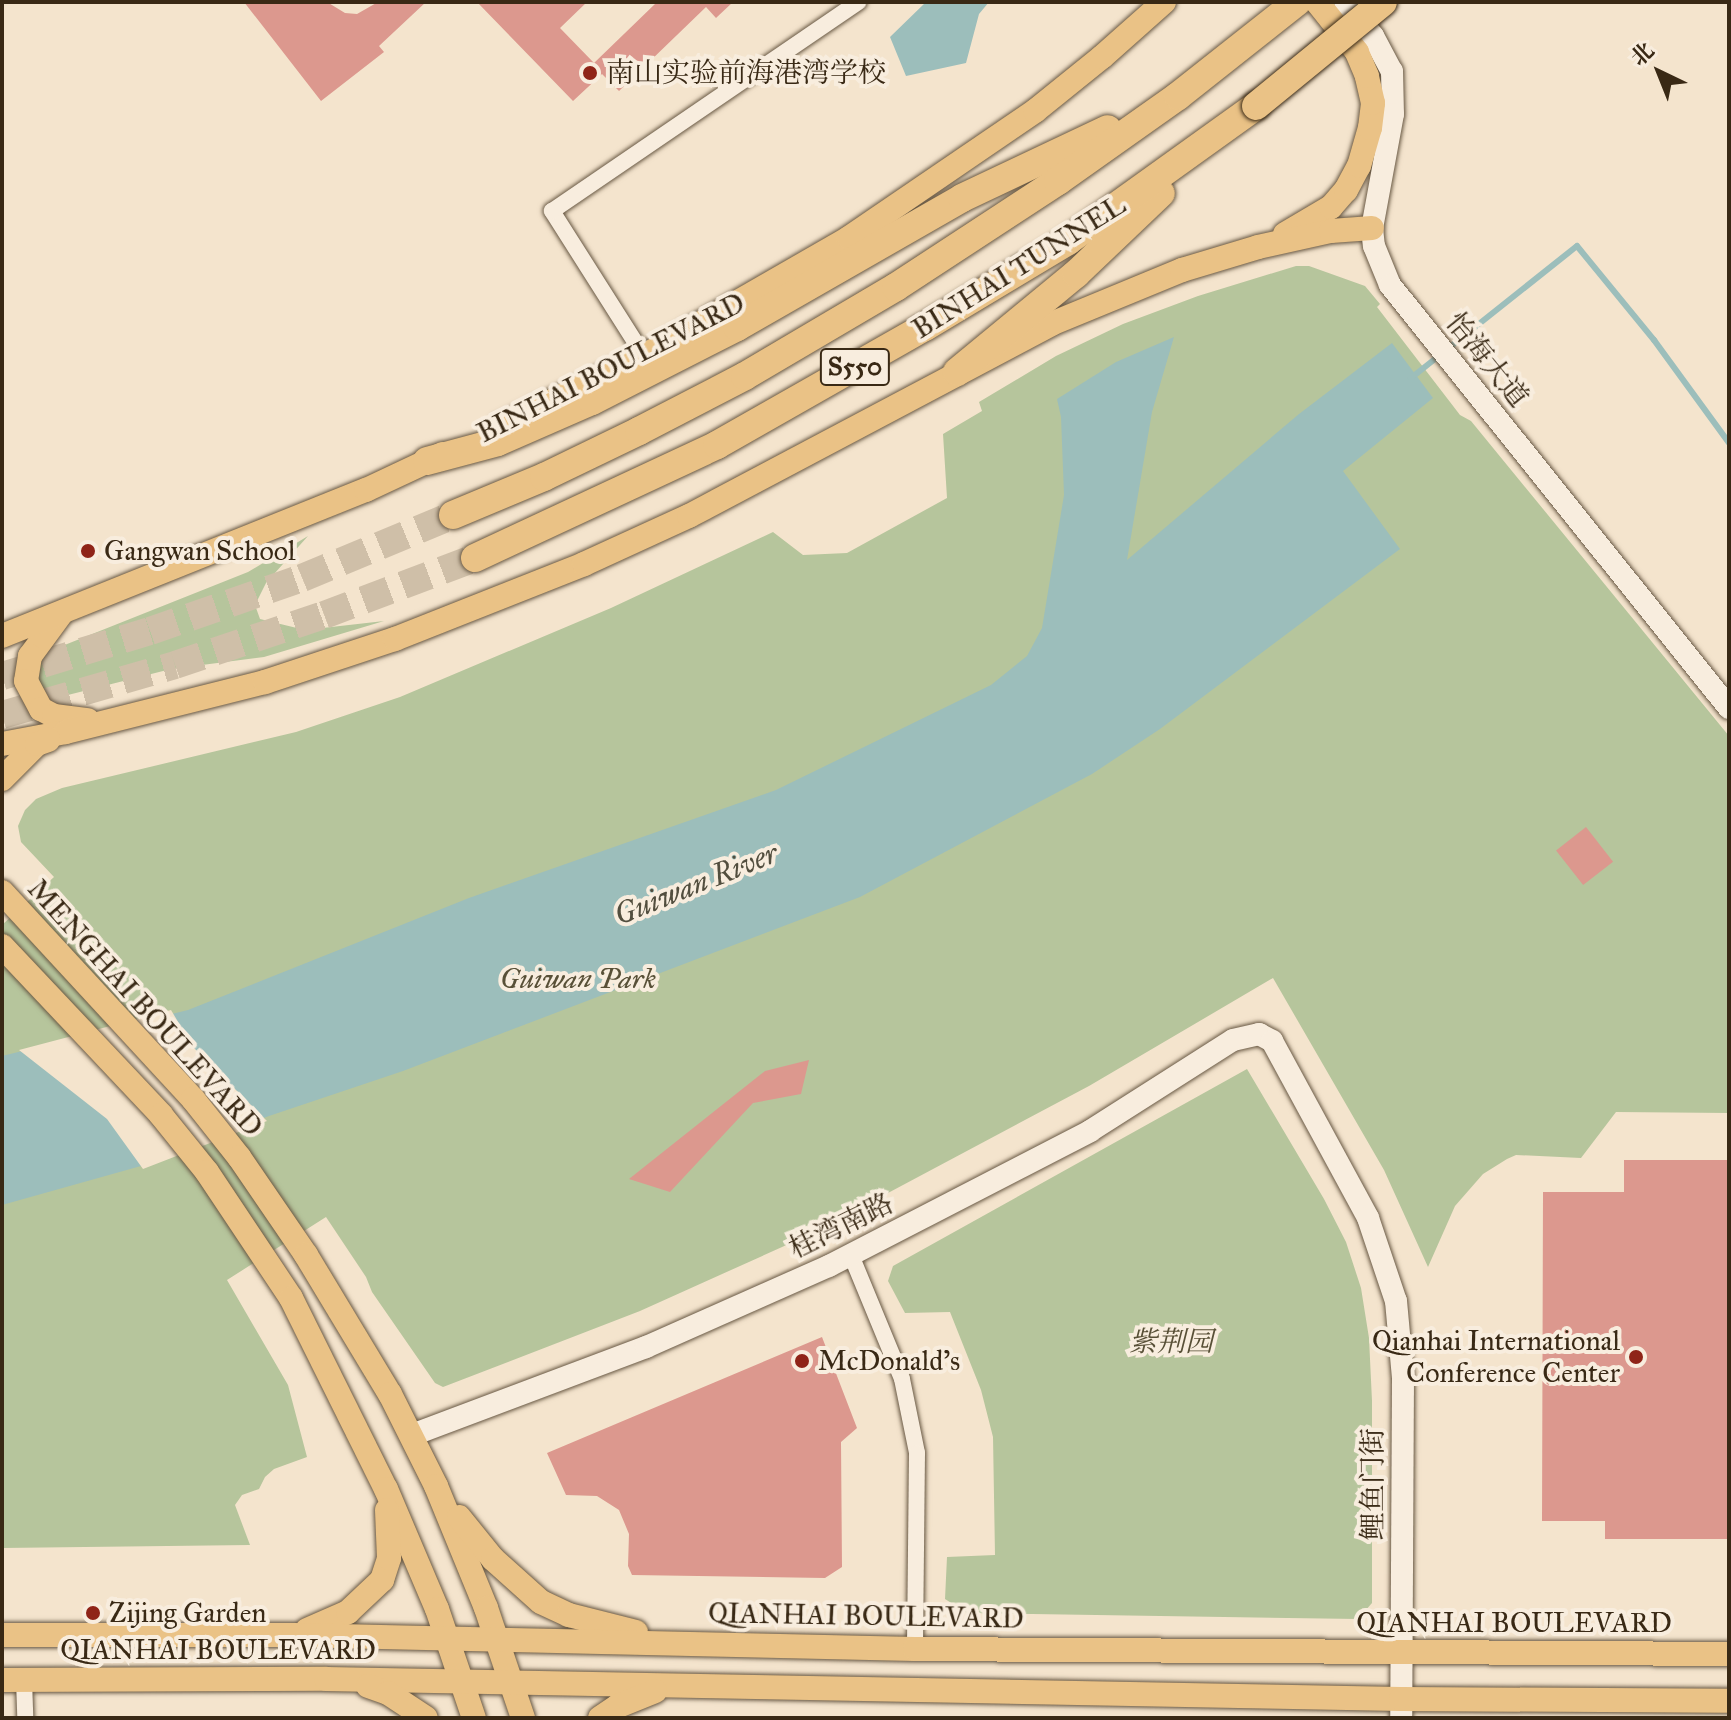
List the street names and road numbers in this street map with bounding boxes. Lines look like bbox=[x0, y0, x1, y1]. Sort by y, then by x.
street label: BINHAI TUNNEL bbox=[906, 188, 1132, 346]
street label: BINHAI BOULEVARD bbox=[472, 286, 750, 450]
street label: 怡海大道 bbox=[1439, 306, 1535, 414]
road number: S550 bbox=[819, 345, 891, 389]
street label: MENGHAI BOULEVARD bbox=[21, 872, 269, 1144]
street label: 桂湾南路 bbox=[783, 1186, 899, 1266]
street label: 鲤鱼门街 bbox=[1356, 1428, 1390, 1540]
street label: QIANHAI BOULEVARD bbox=[708, 1596, 1024, 1636]
street label: QIANHAI BOULEVARD bbox=[1356, 1606, 1672, 1640]
street label: QIANHAI BOULEVARD bbox=[60, 1633, 376, 1667]

